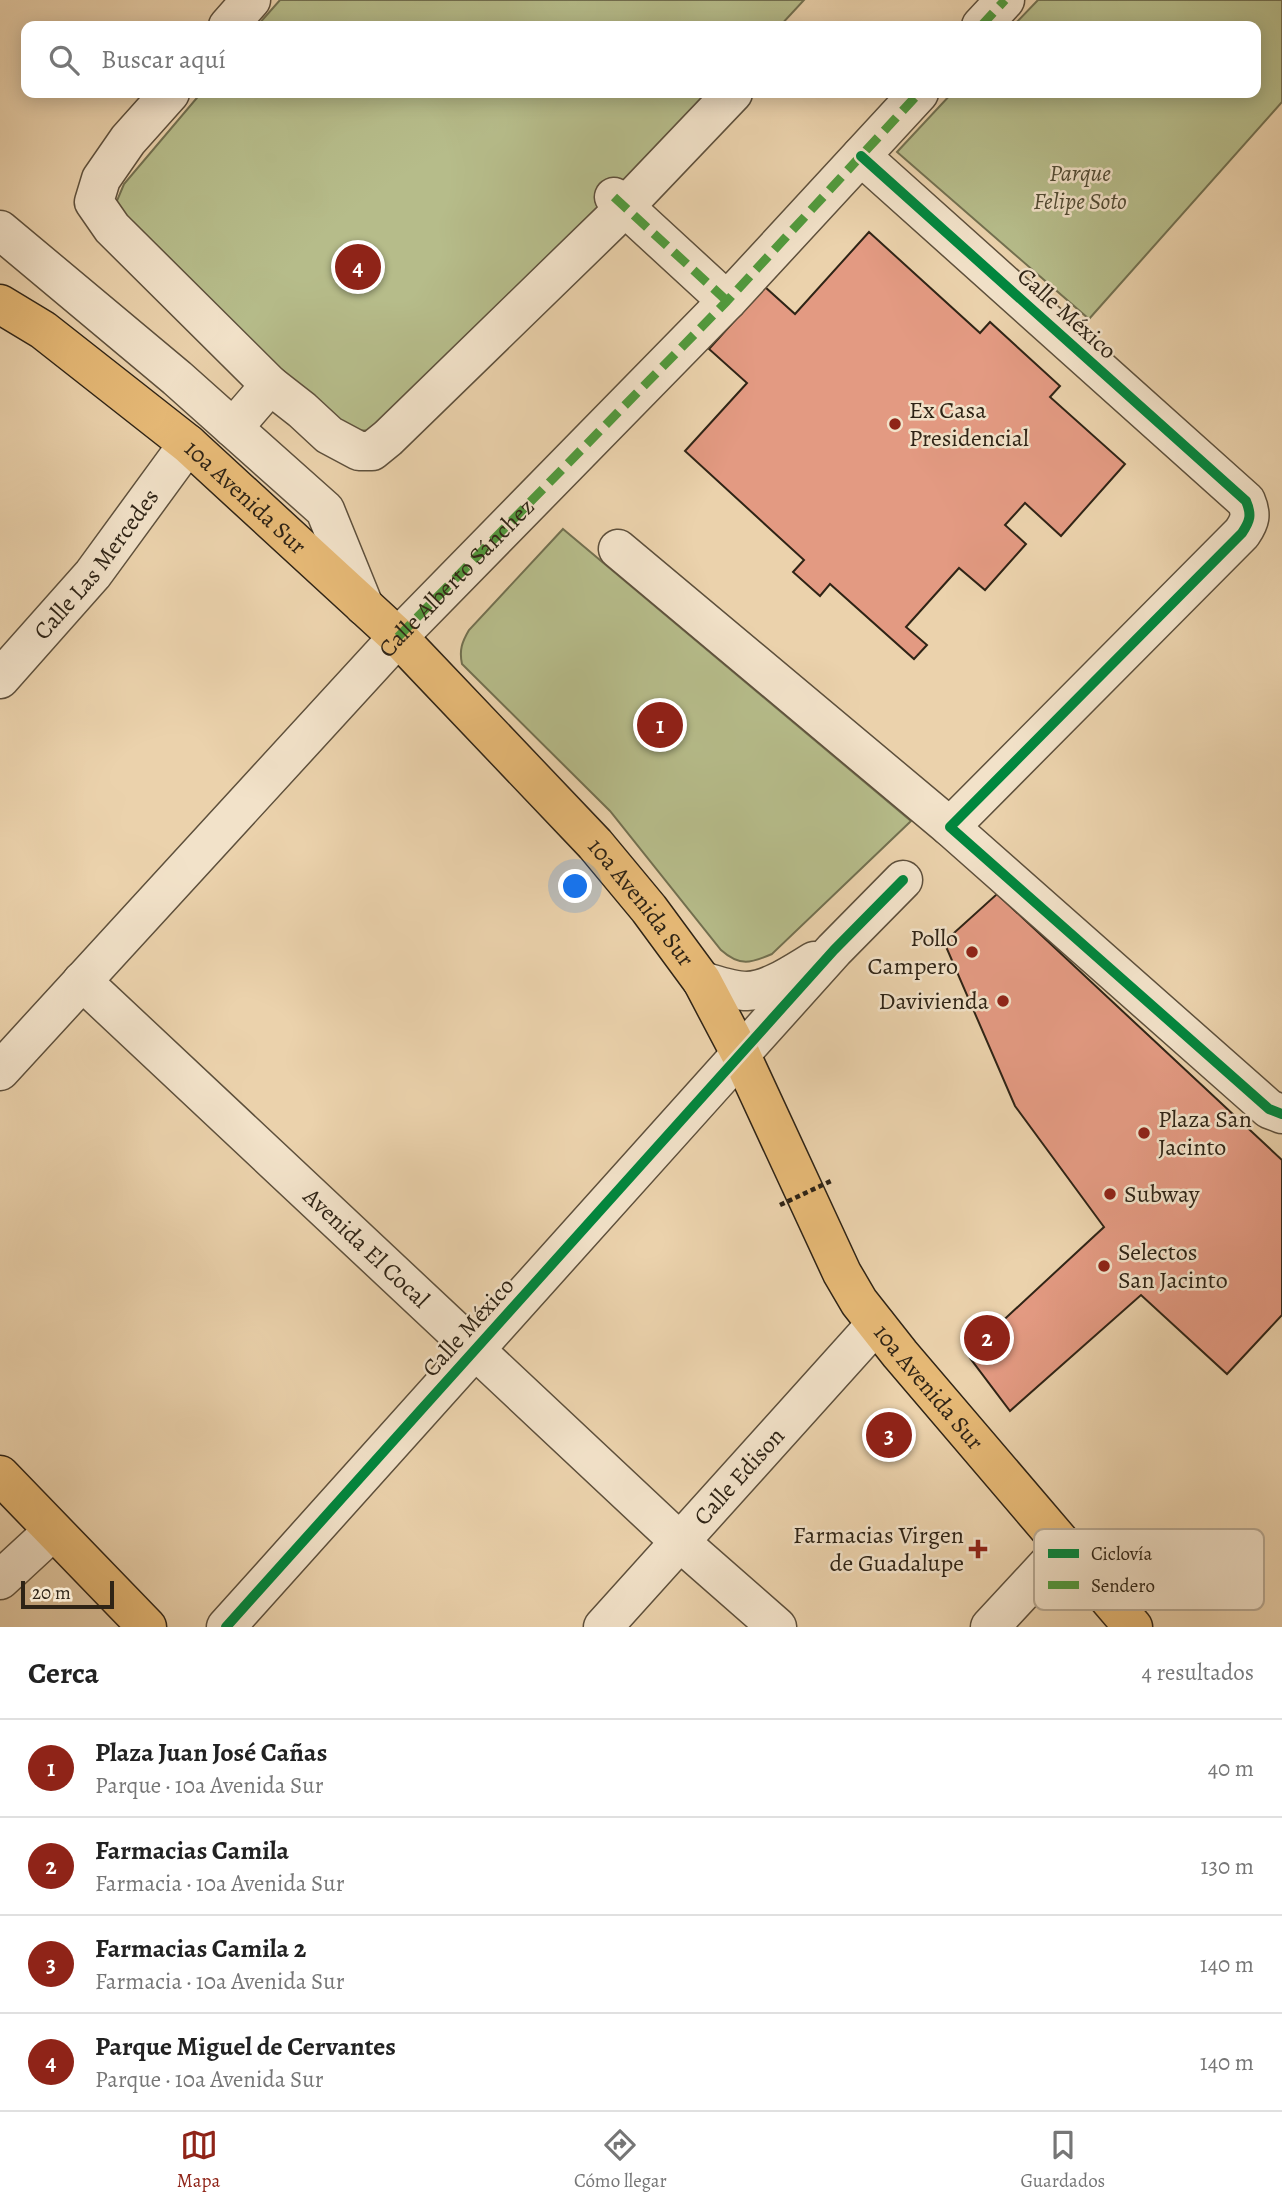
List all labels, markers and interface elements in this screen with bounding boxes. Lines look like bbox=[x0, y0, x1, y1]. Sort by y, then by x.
search box bbox=[21, 21, 1261, 98]
icon: search bbox=[45, 41, 83, 79]
text: Buscar aquí bbox=[101, 42, 226, 77]
park label: Parque Felipe Soto bbox=[1033, 157, 1127, 217]
pin: 4 bbox=[335, 241, 381, 293]
street label: Calle México bbox=[1010, 260, 1124, 366]
place label: Ex Casa Presidencial bbox=[909, 394, 1029, 454]
marker: Ex Casa Presidencial bbox=[887, 416, 903, 432]
street label: 10a Avenida Sur bbox=[178, 433, 314, 561]
street label: Calle Las Mercedes bbox=[26, 482, 166, 646]
street label: Calle Alberto Sánchez bbox=[371, 491, 541, 664]
pin: 1 bbox=[637, 699, 683, 751]
street label: 10a Avenida Sur bbox=[581, 831, 702, 973]
your location bbox=[558, 869, 592, 903]
place label: Pollo Campero bbox=[867, 922, 958, 982]
marker: Pollo Campero bbox=[964, 944, 980, 960]
place label: Davivienda bbox=[879, 985, 990, 1017]
marker: Davivienda bbox=[995, 993, 1011, 1009]
place label: Plaza San Jacinto bbox=[1158, 1103, 1252, 1163]
marker: Plaza San Jacinto bbox=[1136, 1125, 1152, 1141]
place label: Subway bbox=[1124, 1178, 1200, 1210]
street label: Avenida El Cocal bbox=[296, 1180, 436, 1315]
marker: Subway bbox=[1102, 1186, 1118, 1202]
place label: Selectos San Jacinto bbox=[1118, 1236, 1228, 1296]
marker: Selectos San Jacinto bbox=[1096, 1258, 1112, 1274]
street label: Calle México bbox=[415, 1270, 521, 1384]
pin: 2 bbox=[964, 1312, 1010, 1364]
street label: 10a Avenida Sur bbox=[866, 1317, 991, 1457]
pin: 3 bbox=[866, 1409, 912, 1461]
street label: Calle Edison bbox=[686, 1420, 791, 1532]
place label: Farmacias Virgen de Guadalupe bbox=[793, 1519, 964, 1579]
legend bbox=[1034, 1529, 1264, 1610]
marker: Farmacias Virgen de Guadalupe bbox=[970, 1541, 986, 1557]
text: Ciclovía bbox=[1091, 1541, 1153, 1567]
text: Sendero bbox=[1091, 1573, 1155, 1599]
scale bar bbox=[21, 1578, 114, 1610]
text: 20 m bbox=[32, 1580, 71, 1606]
text: Cerca bbox=[28, 1653, 99, 1693]
text: 4 resultados bbox=[1141, 1657, 1254, 1688]
text: Plaza Juan José Cañas bbox=[95, 1735, 327, 1770]
text: 1 bbox=[47, 1753, 55, 1784]
text: 40 m bbox=[1208, 1753, 1254, 1784]
text: Parque · 10a Avenida Sur bbox=[95, 1770, 323, 1801]
text: Farmacias Camila bbox=[95, 1833, 289, 1868]
text: 2 bbox=[45, 1851, 57, 1882]
text: 130 m bbox=[1201, 1851, 1254, 1882]
text: Farmacia · 10a Avenida Sur bbox=[95, 1868, 344, 1899]
text: Farmacias Camila 2 bbox=[95, 1931, 306, 1966]
text: 3 bbox=[46, 1949, 56, 1980]
text: 140 m bbox=[1200, 1949, 1254, 1980]
text: Farmacia · 10a Avenida Sur bbox=[95, 1966, 344, 1997]
text: Parque Miguel de Cervantes bbox=[95, 2029, 396, 2064]
text: 4 bbox=[46, 2047, 56, 2078]
text: 140 m bbox=[1200, 2047, 1254, 2078]
text: Parque · 10a Avenida Sur bbox=[95, 2064, 323, 2095]
tab: Mapa bbox=[177, 2126, 220, 2194]
tab: Cómo llegar bbox=[574, 2126, 667, 2194]
tab: Guardados bbox=[1020, 2126, 1105, 2194]

